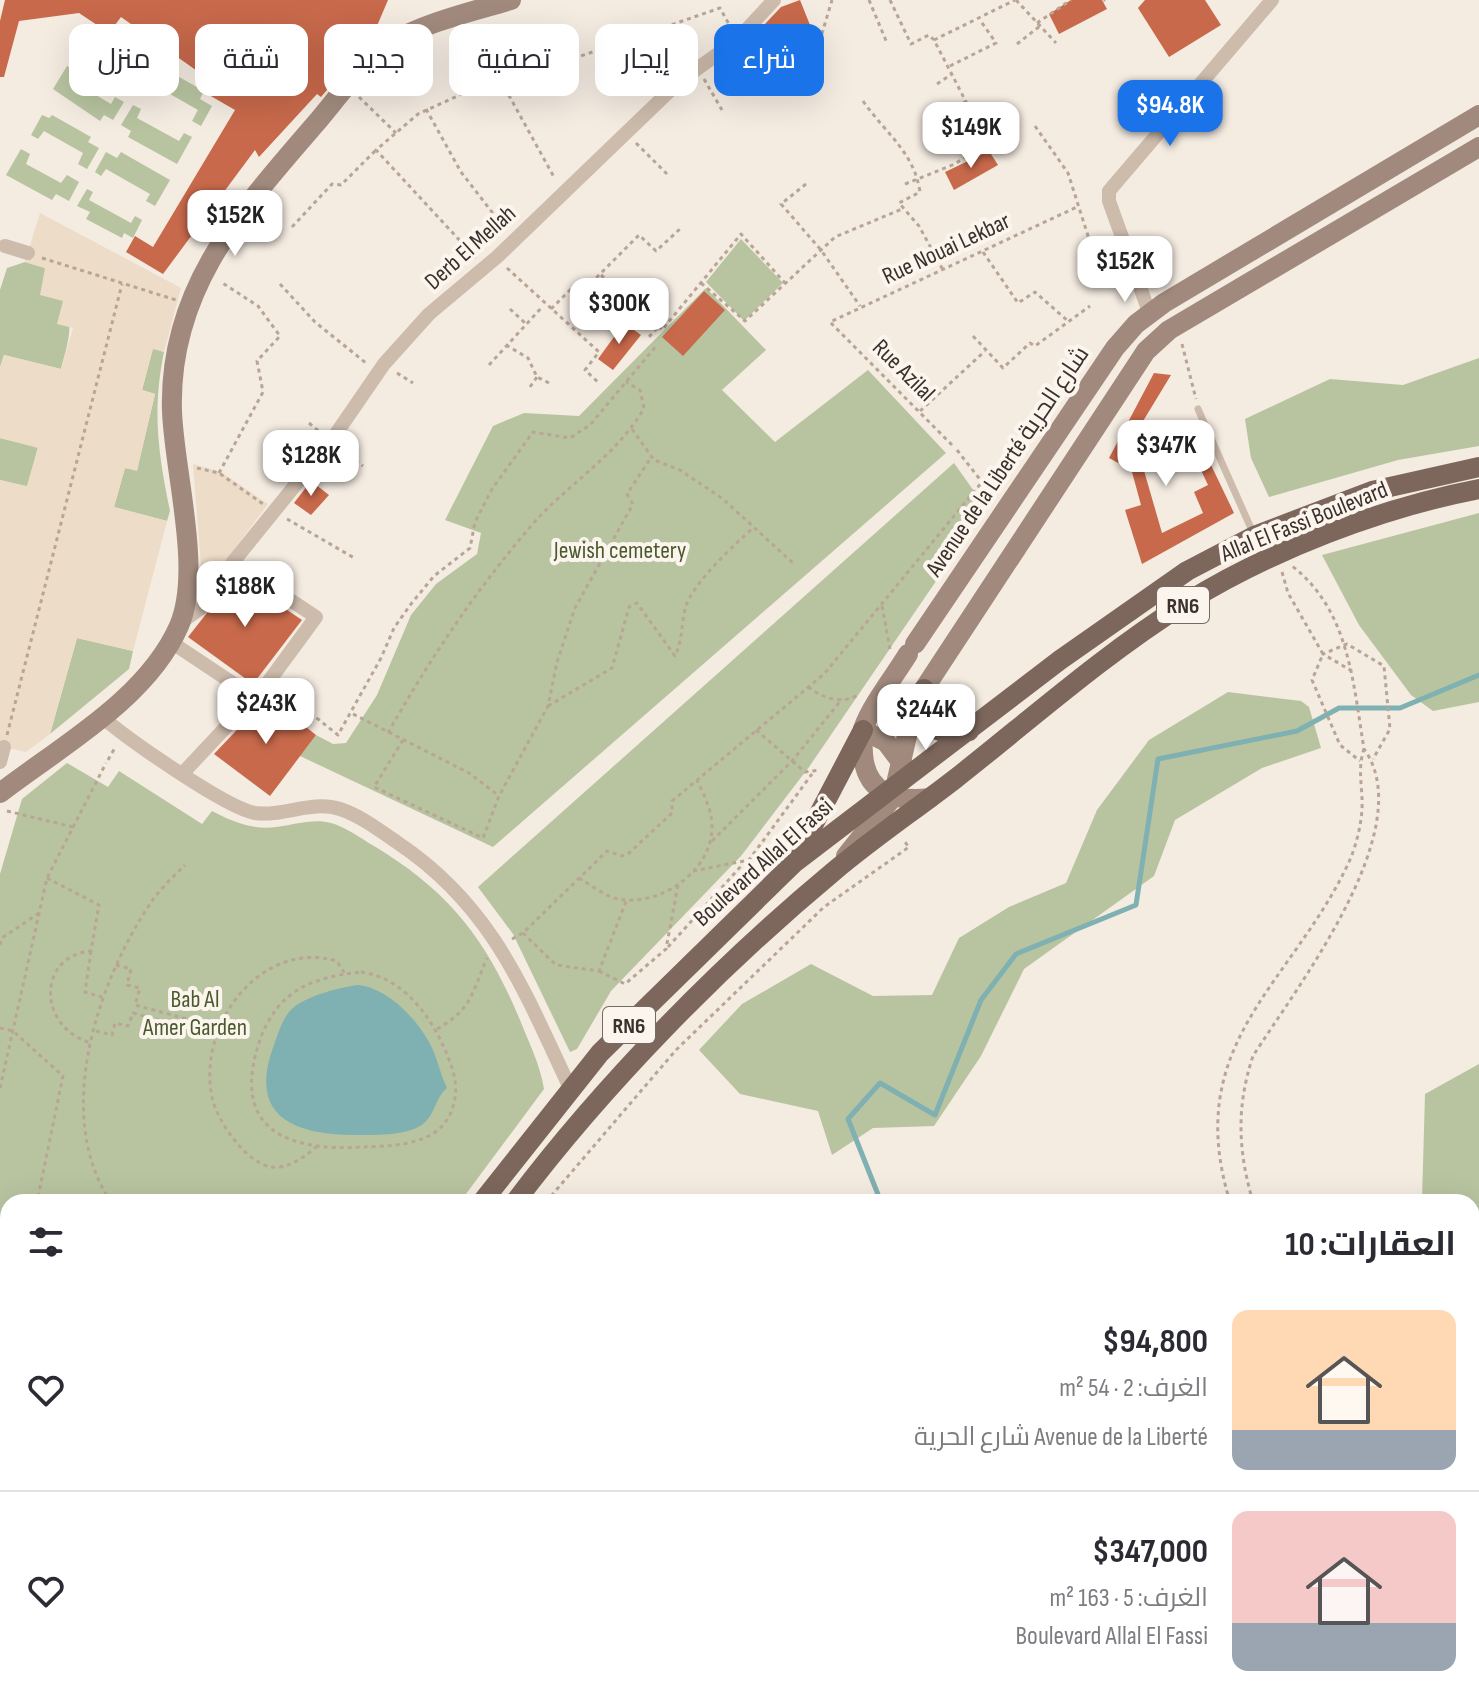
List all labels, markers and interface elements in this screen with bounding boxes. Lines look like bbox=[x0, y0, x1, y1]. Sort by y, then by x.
chip: منزل bbox=[69, 24, 179, 96]
chip: شقة bbox=[195, 24, 308, 96]
chip: جديد bbox=[324, 24, 433, 96]
chip: تصفية bbox=[449, 24, 579, 96]
chip: إيجار bbox=[595, 24, 698, 96]
chip: شراء bbox=[714, 24, 824, 96]
pin: $94.8K bbox=[1105, 80, 1235, 148]
text: $94.8K bbox=[1136, 90, 1204, 121]
pin: $149K bbox=[915, 102, 1027, 170]
text: $149K bbox=[941, 112, 1001, 143]
pin: $152K bbox=[179, 190, 291, 258]
street label: Derb El Mellah bbox=[419, 199, 522, 296]
text: $152K bbox=[205, 200, 265, 231]
street label: Rue Nouai Lekbar bbox=[878, 206, 1015, 291]
pin: $152K bbox=[1069, 236, 1181, 304]
text: $152K bbox=[1095, 246, 1155, 277]
pin: $300K bbox=[563, 278, 675, 346]
text: $300K bbox=[588, 288, 650, 319]
street label: Rue Azilal bbox=[866, 333, 941, 408]
street label: Avenue de la Liberté شارع الحرية bbox=[919, 341, 1096, 583]
pin: $347K bbox=[1110, 420, 1222, 488]
pin: $128K bbox=[255, 430, 367, 498]
text: $347K bbox=[1135, 430, 1197, 461]
text: $128K bbox=[281, 440, 341, 471]
street label: Allal El Fassi Boulevard bbox=[1215, 475, 1392, 569]
park label: Jewish cemetery bbox=[553, 536, 686, 565]
pin: $188K bbox=[189, 561, 301, 629]
text: $188K bbox=[215, 571, 275, 602]
road number: RN6 bbox=[1157, 587, 1209, 623]
pin: $243K bbox=[210, 678, 322, 746]
pin: $244K bbox=[870, 684, 982, 752]
text: $243K bbox=[235, 688, 297, 719]
text: $244K bbox=[895, 694, 957, 725]
street label: Boulevard Allal El Fassi bbox=[688, 792, 839, 933]
park label: Bab Al Amer Garden bbox=[142, 985, 247, 1042]
road number: RN6 bbox=[603, 1007, 655, 1043]
icon: filters bbox=[24, 1220, 68, 1264]
text: العقارات: 10 bbox=[1285, 1224, 1456, 1265]
text: $94,800 bbox=[1102, 1321, 1208, 1362]
icon: home bbox=[1296, 1342, 1392, 1438]
icon: heart bbox=[24, 1368, 68, 1412]
text: الغرف: 2 · 54 m² bbox=[1059, 1373, 1208, 1404]
text: Avenue de la Liberté شارع الحرية bbox=[914, 1422, 1208, 1453]
text: $347,000 bbox=[1092, 1531, 1208, 1572]
icon: home bbox=[1296, 1543, 1392, 1639]
icon: heart bbox=[24, 1569, 68, 1613]
text: الغرف: 5 · 163 m² bbox=[1049, 1583, 1208, 1614]
text: Boulevard Allal El Fassi bbox=[1016, 1621, 1208, 1652]

